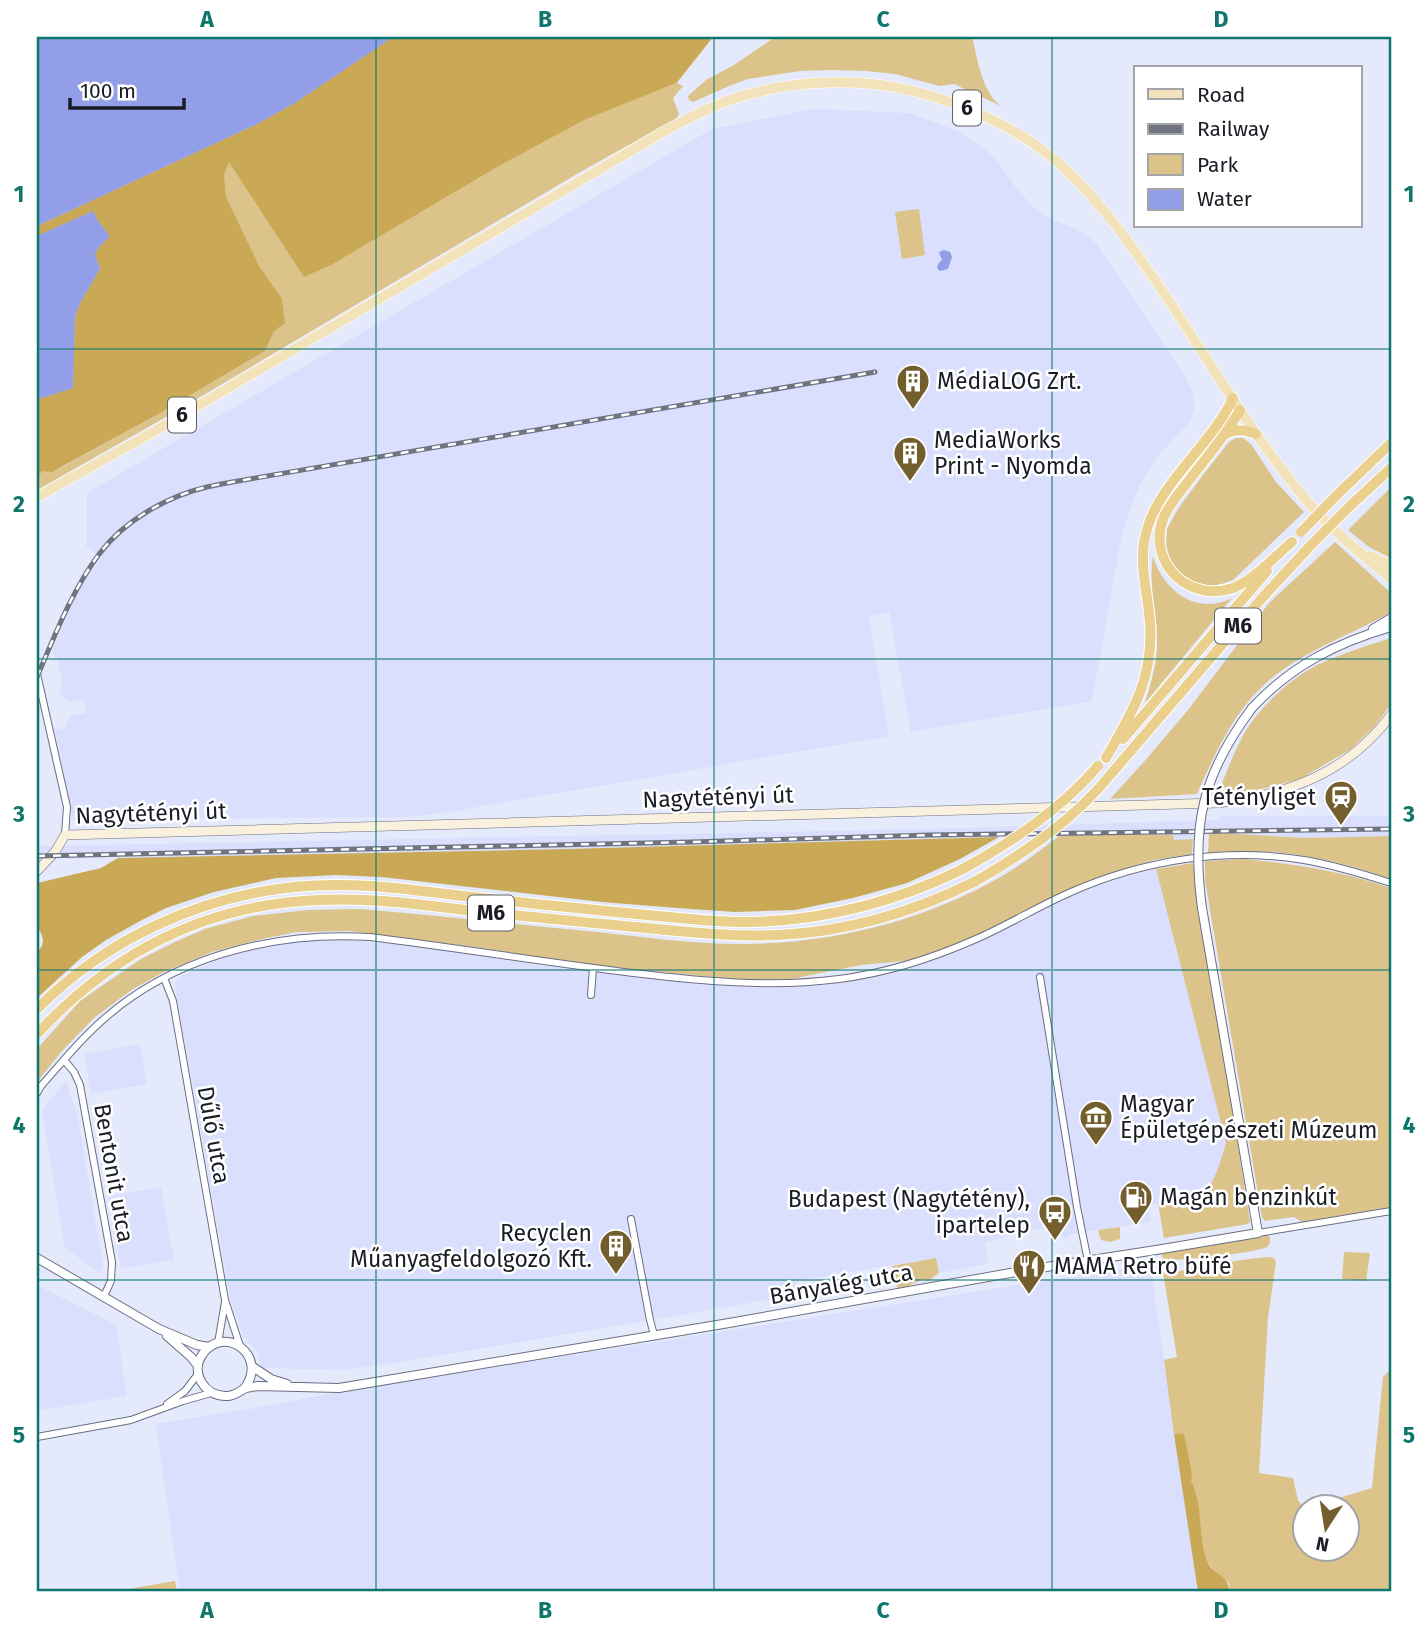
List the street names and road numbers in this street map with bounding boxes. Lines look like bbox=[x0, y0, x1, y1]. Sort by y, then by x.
road number: 6 bbox=[953, 90, 981, 126]
road number: 6 bbox=[168, 398, 196, 432]
road number: M6 bbox=[1215, 608, 1261, 644]
street label: Nagytétényi út bbox=[642, 780, 795, 814]
street label: Nagytétényi út bbox=[75, 796, 228, 830]
road number: M6 bbox=[468, 895, 514, 930]
street label: Dűlő utca bbox=[192, 1084, 236, 1186]
street label: Bentonit utca bbox=[88, 1101, 140, 1245]
street label: Bányalég utca bbox=[767, 1258, 915, 1310]

